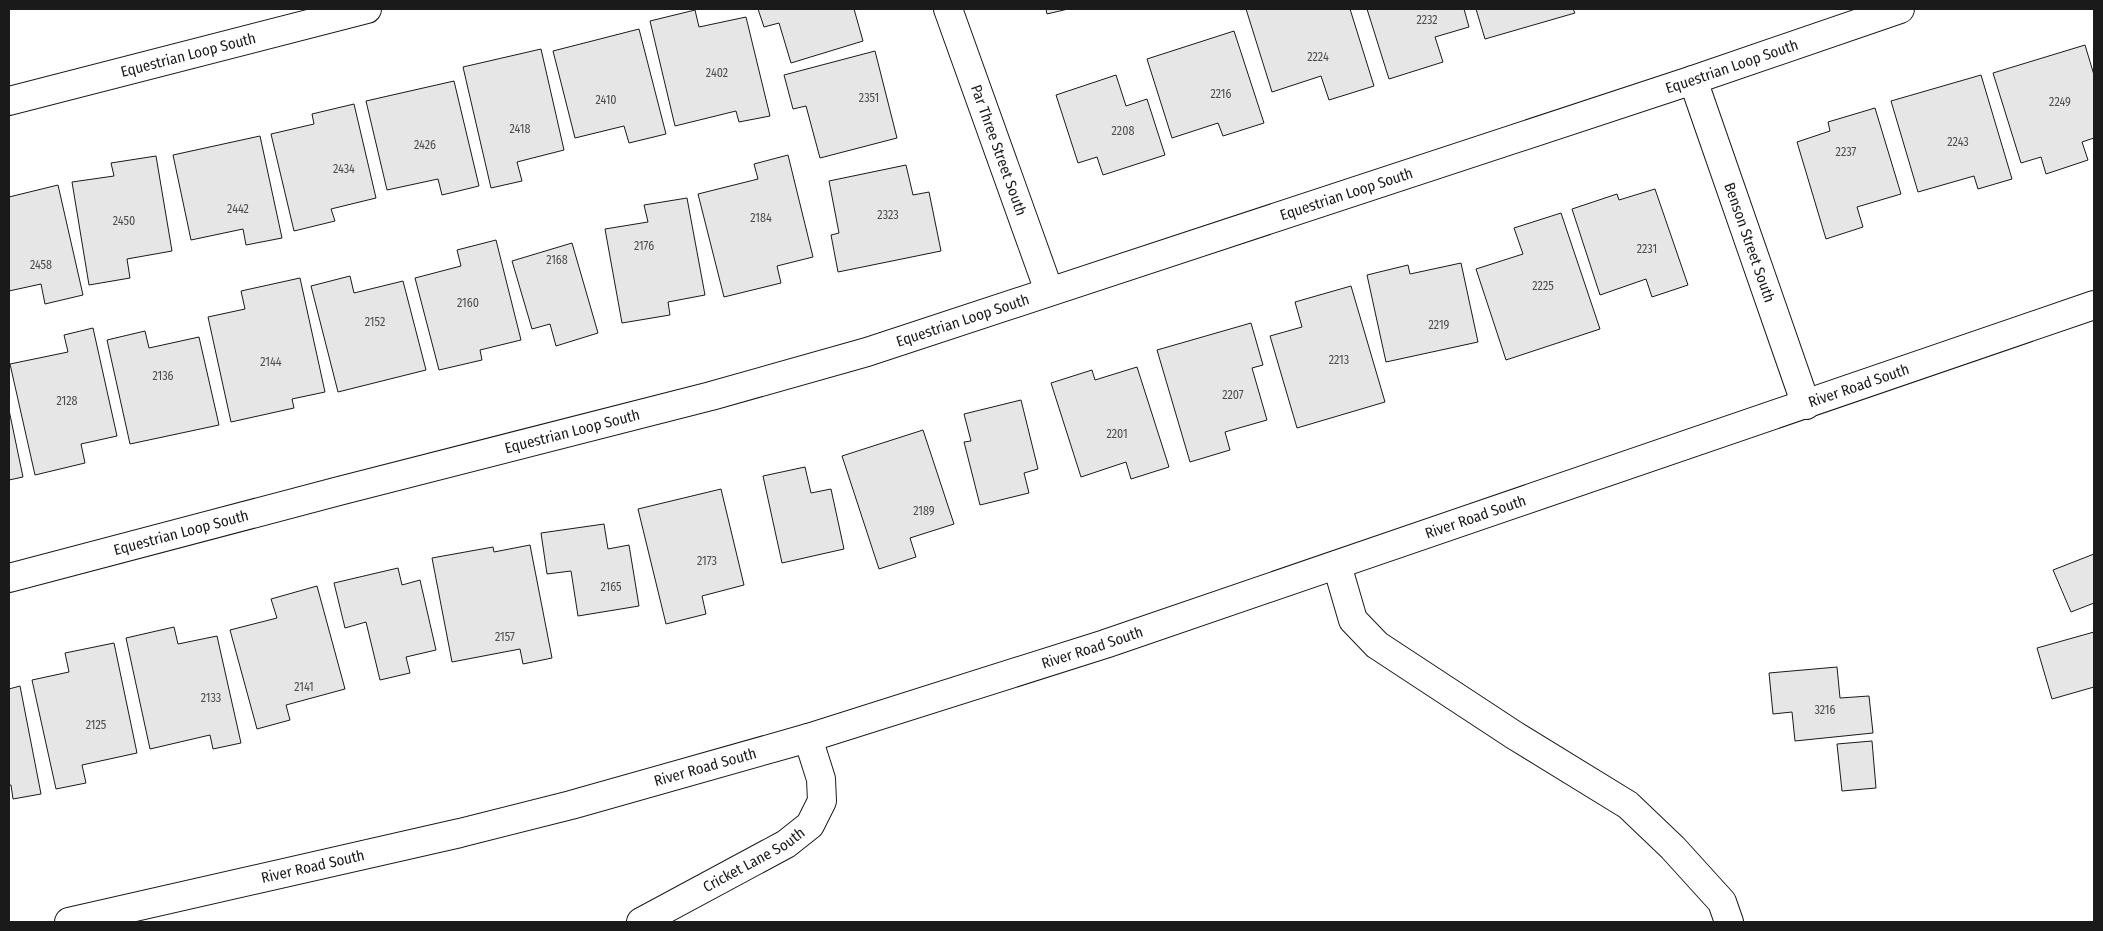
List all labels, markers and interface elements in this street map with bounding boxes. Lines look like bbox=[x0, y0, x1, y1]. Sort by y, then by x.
house number: 2232 bbox=[1416, 13, 1438, 27]
street label: Equestrian Loop South bbox=[119, 29, 258, 81]
street label: Equestrian Loop South bbox=[1663, 36, 1800, 97]
house number: 2224 bbox=[1307, 50, 1329, 64]
house number: 2402 bbox=[706, 66, 728, 80]
street label: Par Three Street South bbox=[967, 82, 1030, 218]
house number: 2216 bbox=[1211, 87, 1232, 101]
house number: 2351 bbox=[859, 91, 879, 105]
house number: 2410 bbox=[595, 93, 617, 107]
house number: 2249 bbox=[2049, 95, 2071, 109]
house number: 2418 bbox=[510, 122, 530, 136]
house number: 2208 bbox=[1112, 124, 1134, 138]
house number: 2243 bbox=[1947, 135, 1969, 149]
house number: 2426 bbox=[414, 138, 436, 152]
house number: 2237 bbox=[1836, 145, 1857, 159]
house number: 2434 bbox=[333, 162, 355, 176]
street label: Equestrian Loop South bbox=[1278, 164, 1415, 224]
street label: Benson Street South bbox=[1720, 180, 1779, 305]
house number: 2442 bbox=[227, 202, 249, 216]
house number: 2323 bbox=[877, 208, 899, 222]
house number: 2184 bbox=[750, 211, 772, 225]
house number: 2450 bbox=[113, 214, 135, 228]
house number: 2176 bbox=[634, 239, 654, 253]
house number: 2231 bbox=[1637, 242, 1657, 256]
house number: 2168 bbox=[546, 253, 568, 267]
house number: 2458 bbox=[30, 258, 52, 272]
house number: 2225 bbox=[1532, 279, 1554, 293]
street label: Equestrian Loop South bbox=[894, 290, 1031, 351]
house number: 2160 bbox=[457, 296, 479, 310]
house number: 2152 bbox=[365, 315, 385, 329]
house number: 2219 bbox=[1429, 318, 1450, 332]
house number: 2213 bbox=[1329, 353, 1349, 367]
house number: 2144 bbox=[260, 355, 282, 369]
street label: River Road South bbox=[1806, 360, 1911, 411]
house number: 2136 bbox=[152, 369, 174, 383]
house number: 2207 bbox=[1222, 388, 1244, 402]
house number: 2128 bbox=[56, 394, 78, 408]
street label: Equestrian Loop South bbox=[503, 406, 642, 457]
house number: 2201 bbox=[1106, 427, 1128, 441]
street label: River Road South bbox=[1423, 491, 1528, 543]
house number: 2189 bbox=[913, 504, 935, 518]
street label: Equestrian Loop South bbox=[112, 506, 251, 559]
house number: 2173 bbox=[697, 554, 717, 568]
house number: 2165 bbox=[600, 580, 622, 594]
street label: River Road South bbox=[1039, 623, 1145, 673]
house number: 2157 bbox=[495, 630, 515, 644]
house number: 2141 bbox=[294, 680, 314, 694]
house number: 2133 bbox=[201, 691, 221, 705]
house number: 3216 bbox=[1815, 703, 1836, 717]
house number: 2125 bbox=[86, 718, 107, 732]
street label: River Road South bbox=[652, 744, 758, 790]
street label: Cricket Lane South bbox=[700, 824, 808, 896]
street label: River Road South bbox=[259, 846, 366, 887]

